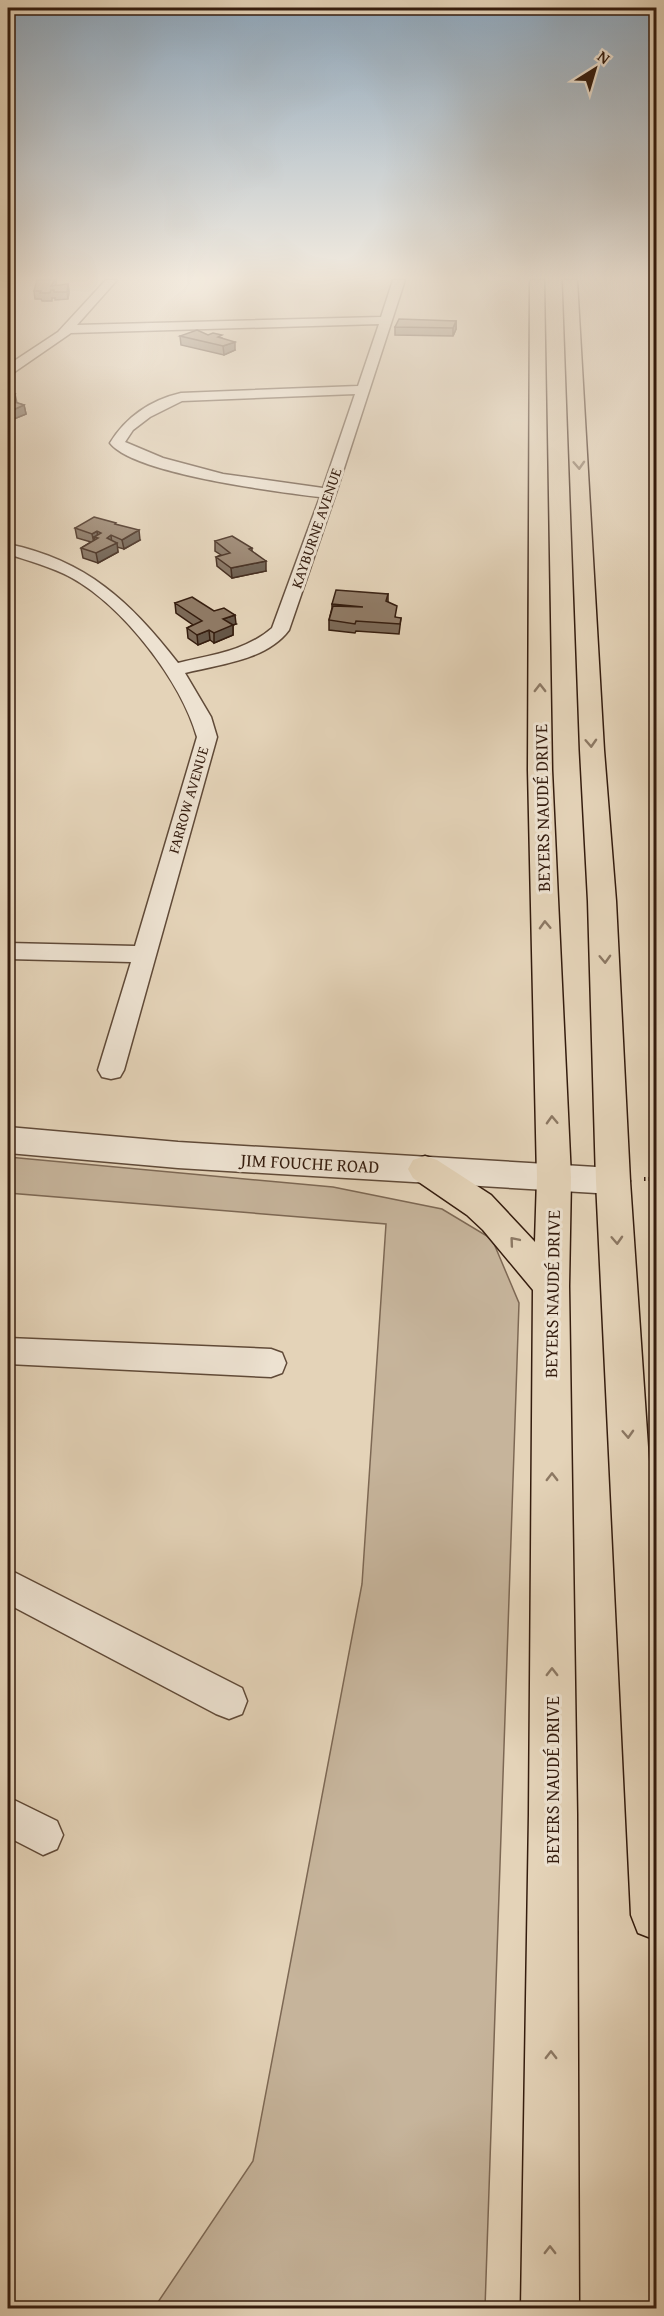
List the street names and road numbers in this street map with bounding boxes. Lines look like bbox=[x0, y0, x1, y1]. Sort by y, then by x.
street label: KAYBURNE AVENUE bbox=[286, 465, 347, 591]
street label: BEYERS NAUDÉ DRIVE bbox=[527, 724, 557, 892]
street label: FARROW AVENUE bbox=[163, 744, 213, 856]
street label: JIM FOUCHE ROAD bbox=[238, 1146, 380, 1180]
street label: BEYERS NAUDÉ DRIVE bbox=[537, 1210, 567, 1378]
street label: BEYERS NAUDÉ DRIVE bbox=[539, 1696, 566, 1864]

